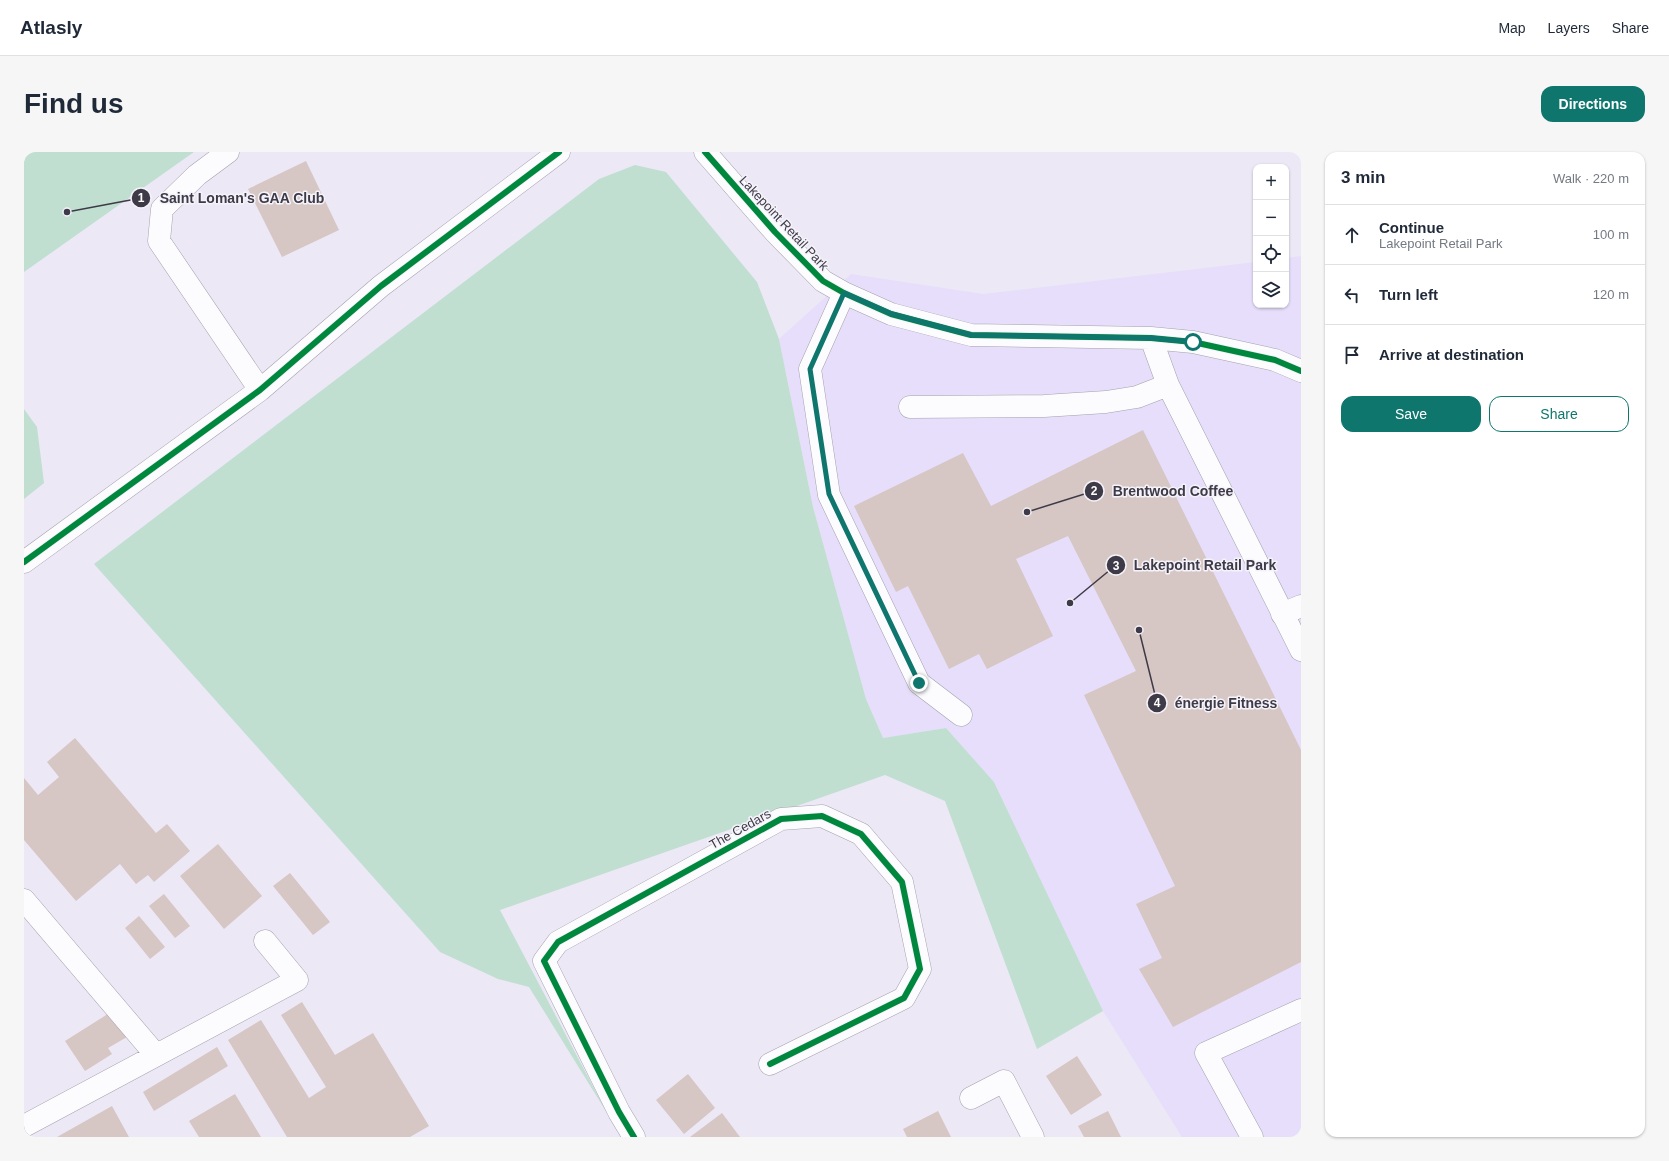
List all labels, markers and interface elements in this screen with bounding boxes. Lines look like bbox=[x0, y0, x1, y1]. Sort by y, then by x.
text: Atlasly bbox=[20, 17, 82, 38]
text: Map bbox=[1498, 20, 1526, 36]
text: Layers bbox=[1548, 20, 1590, 36]
text: Share bbox=[1612, 20, 1649, 36]
button: Directions bbox=[1541, 86, 1645, 122]
text: Find us bbox=[24, 88, 124, 119]
map controls bbox=[1253, 164, 1289, 308]
button: + bbox=[1253, 164, 1289, 200]
text: 3 min bbox=[1341, 168, 1385, 187]
text: Walk · 220 m bbox=[1553, 171, 1629, 186]
street label: Lakepoint Retail Park bbox=[736, 173, 832, 274]
callout: Saint Loman's GAA Club bbox=[131, 185, 333, 211]
text: Saint Loman's GAA Club bbox=[160, 190, 324, 206]
text: 1 bbox=[138, 191, 145, 205]
button: − bbox=[1253, 200, 1289, 236]
text: Continue bbox=[1379, 219, 1444, 236]
icon: ahead bbox=[1341, 224, 1363, 246]
text: 100 m bbox=[1593, 227, 1629, 242]
button: locate bbox=[1253, 236, 1289, 272]
text: Lakepoint Retail Park bbox=[1379, 236, 1503, 251]
button: layers bbox=[1253, 272, 1289, 308]
icon: left bbox=[1341, 284, 1363, 306]
text: Turn left bbox=[1379, 286, 1438, 303]
text: 120 m bbox=[1593, 287, 1629, 302]
route start bbox=[1184, 333, 1202, 351]
icon: arrive bbox=[1341, 344, 1363, 366]
text: Arrive at destination bbox=[1379, 346, 1524, 363]
button: Save bbox=[1341, 396, 1481, 432]
button: Share bbox=[1489, 396, 1629, 432]
callout: Brentwood Coffee bbox=[1084, 478, 1241, 504]
text: Brentwood Coffee bbox=[1113, 483, 1233, 499]
text: 2 bbox=[1091, 484, 1098, 498]
callout: Lakepoint Retail Park bbox=[1106, 552, 1285, 578]
text: Lakepoint Retail Park bbox=[1134, 557, 1276, 573]
text: 3 bbox=[1113, 559, 1120, 573]
route end bbox=[910, 674, 928, 692]
callout: énergie Fitness bbox=[1147, 690, 1285, 716]
text: énergie Fitness bbox=[1175, 695, 1278, 711]
text: 4 bbox=[1154, 696, 1161, 710]
street label: The Cedars bbox=[707, 806, 774, 852]

